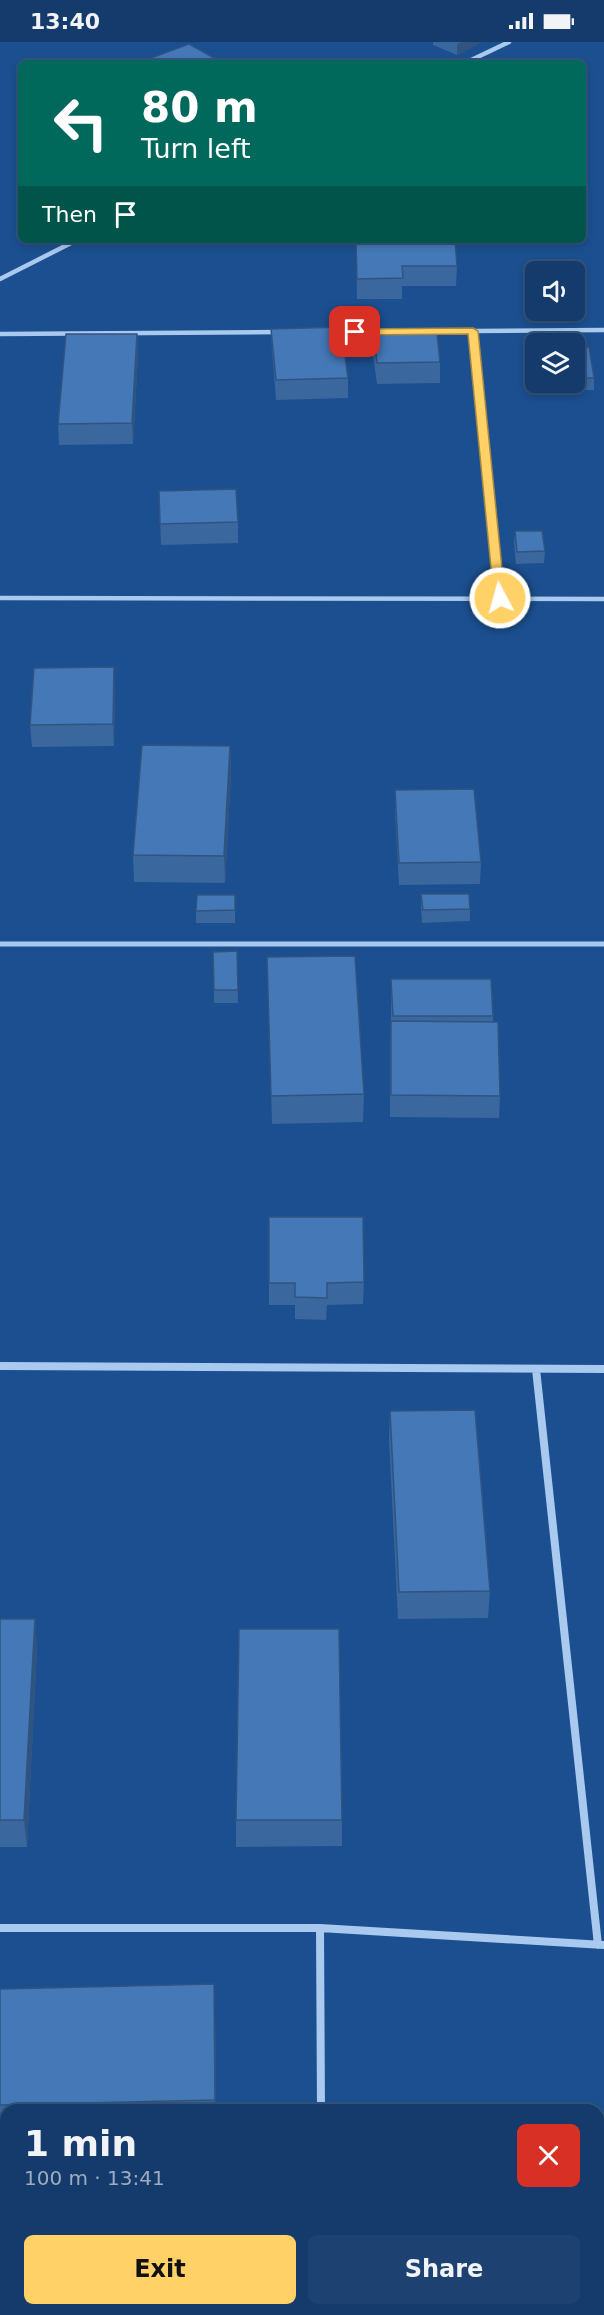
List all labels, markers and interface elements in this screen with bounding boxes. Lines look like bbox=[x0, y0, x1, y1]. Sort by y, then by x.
text: 13:40 bbox=[30, 9, 100, 34]
text: 80 m bbox=[141, 83, 258, 132]
icon: left bbox=[42, 84, 120, 162]
text: Turn left bbox=[141, 133, 251, 164]
icon: arrive bbox=[109, 198, 142, 231]
text: Then bbox=[42, 202, 97, 227]
map controls bbox=[525, 261, 585, 393]
button: sound bbox=[525, 261, 585, 321]
pin bbox=[329, 306, 380, 357]
icon: arrive bbox=[338, 315, 371, 348]
button: layers bbox=[525, 333, 585, 393]
position arrow bbox=[468, 566, 532, 630]
text: 1 min bbox=[24, 2123, 137, 2164]
button: close bbox=[517, 2124, 580, 2187]
text: 100 m · 13:41 bbox=[24, 2166, 165, 2190]
button: Exit bbox=[24, 2235, 296, 2304]
button: Share bbox=[308, 2235, 580, 2304]

